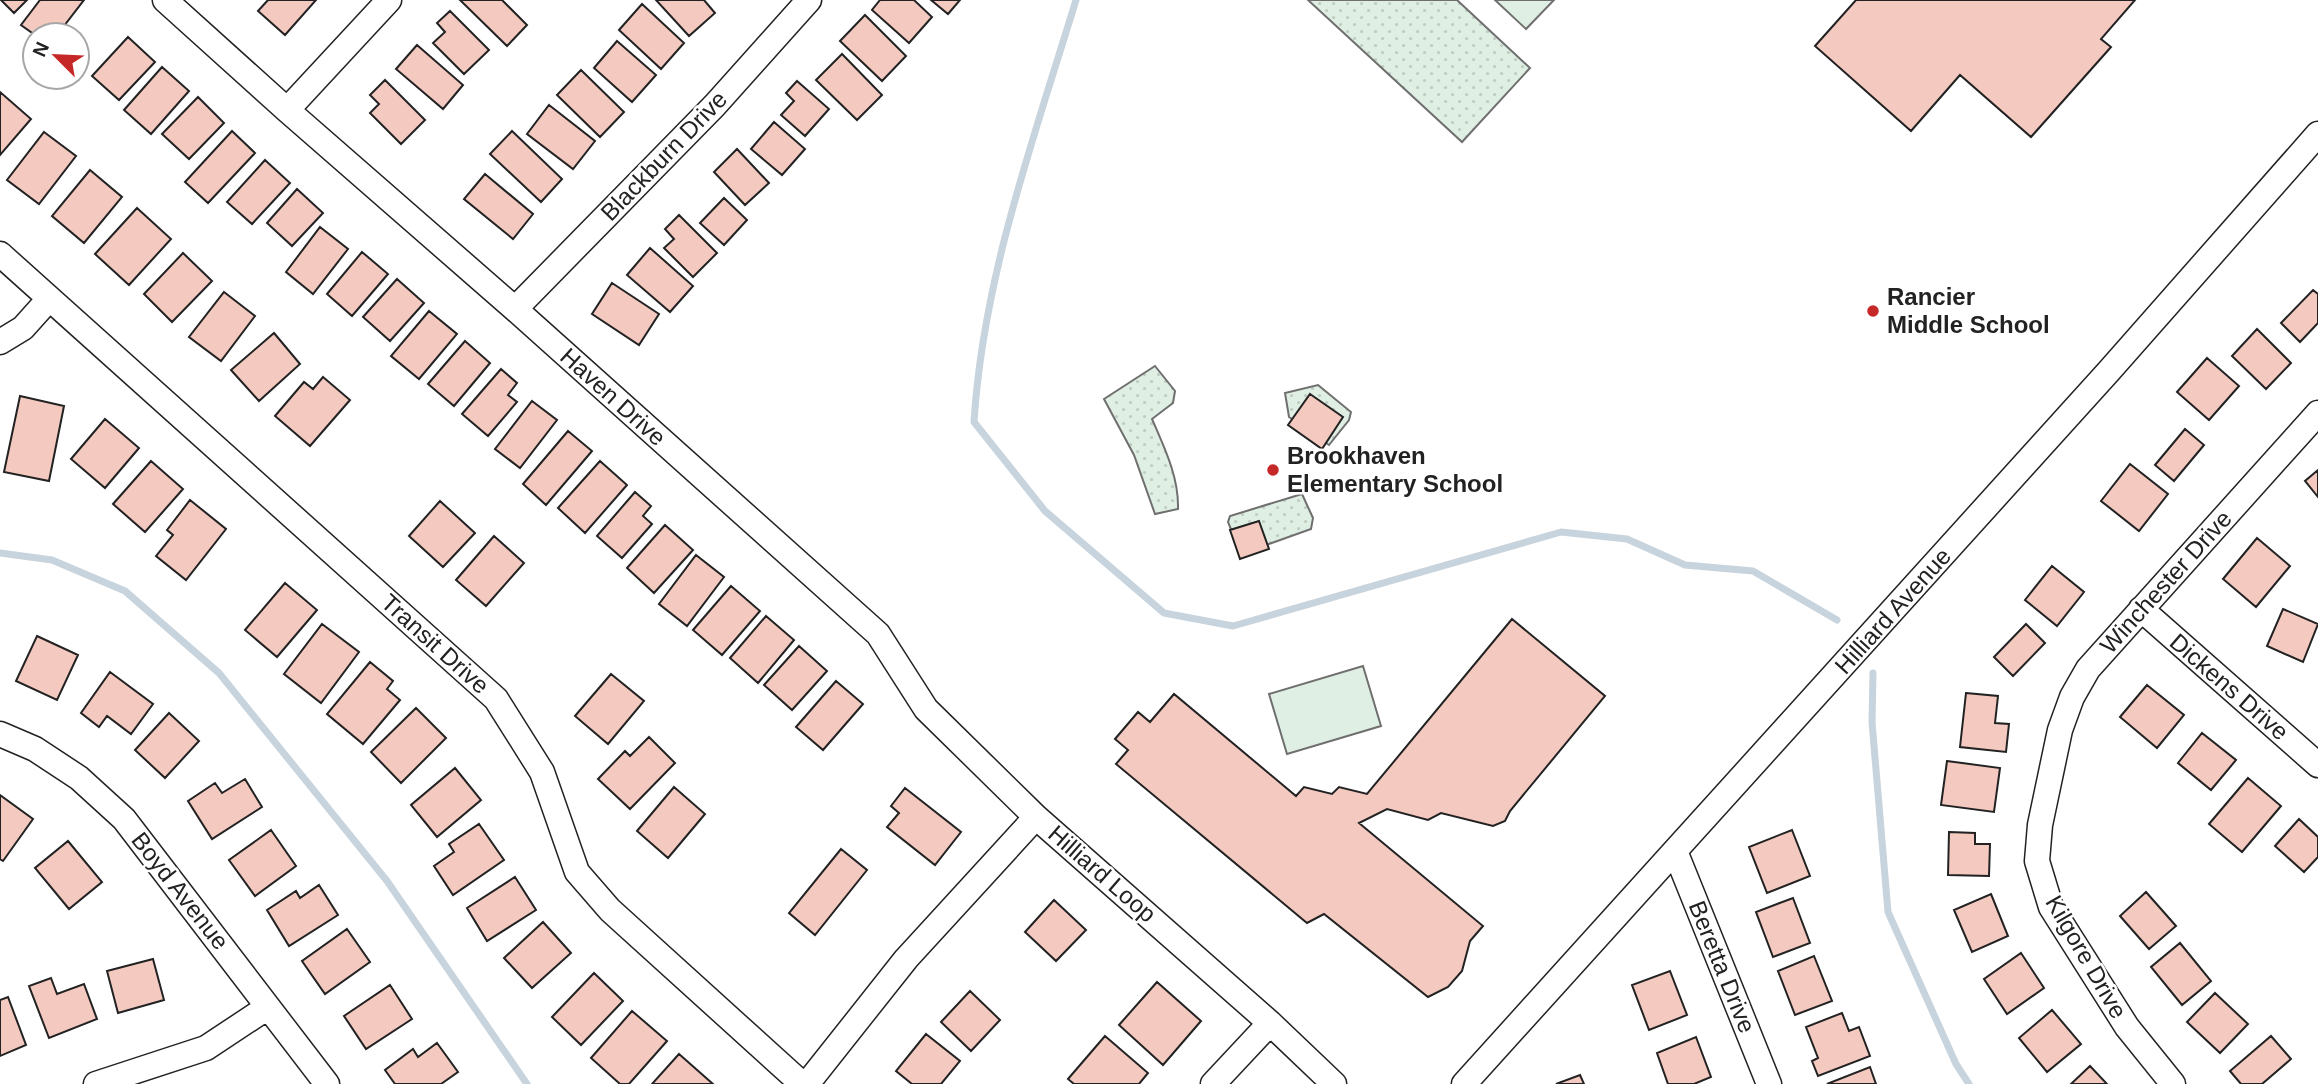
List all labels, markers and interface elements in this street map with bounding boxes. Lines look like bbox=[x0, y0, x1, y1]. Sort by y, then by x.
north arrow bbox=[21, 21, 91, 91]
text: N bbox=[29, 39, 53, 60]
street label: Blackburn Drive bbox=[595, 85, 732, 226]
place label: Rancier Middle School bbox=[1887, 283, 2050, 338]
marker: Rancier Middle School bbox=[1865, 303, 1881, 319]
street label: Haven Drive bbox=[555, 342, 671, 451]
place label: Brookhaven Elementary School bbox=[1287, 442, 1503, 497]
marker: Brookhaven Elementary School bbox=[1265, 462, 1281, 478]
street label: Winchester Drive bbox=[2094, 505, 2237, 659]
street label: Hilliard Avenue bbox=[1829, 542, 1956, 679]
street label: Transit Drive bbox=[376, 588, 495, 699]
street label: Dickens Drive bbox=[2165, 628, 2294, 745]
street label: Hilliard Loop bbox=[1043, 820, 1162, 928]
street label: Boyd Avenue bbox=[126, 827, 234, 955]
street label: Kilgore Drive bbox=[2040, 891, 2132, 1023]
street label: Beretta Drive bbox=[1684, 897, 1761, 1037]

